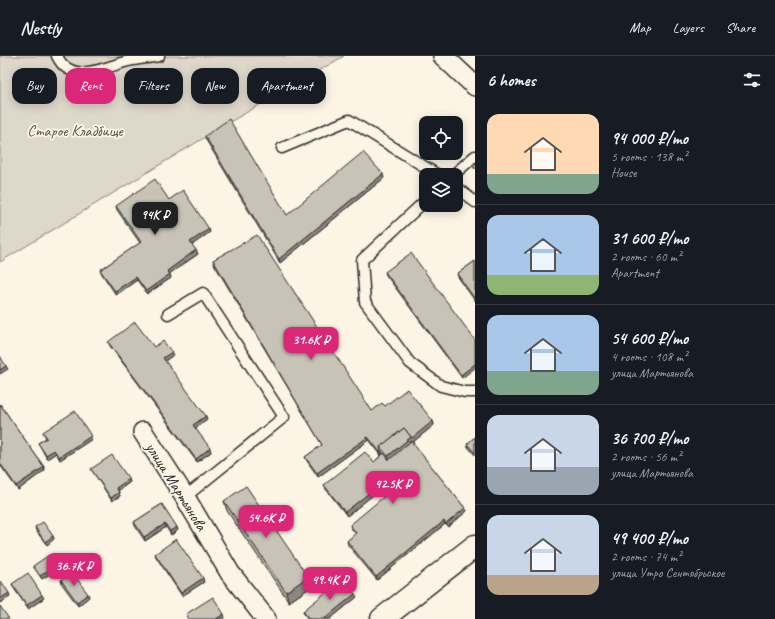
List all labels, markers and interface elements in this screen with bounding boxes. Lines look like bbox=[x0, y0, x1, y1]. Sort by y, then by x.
text: Nestly bbox=[20, 16, 61, 40]
text: Map bbox=[629, 19, 651, 36]
text: Layers bbox=[673, 19, 704, 36]
text: Share bbox=[726, 19, 755, 36]
chip: Buy bbox=[12, 68, 57, 104]
chip: Rent bbox=[65, 68, 116, 104]
chip: Filters bbox=[124, 68, 183, 104]
chip: New bbox=[191, 68, 239, 104]
chip: Apartment bbox=[247, 68, 326, 104]
icon: filters bbox=[741, 69, 763, 91]
text: 6 homes bbox=[487, 70, 535, 91]
map controls bbox=[419, 116, 463, 212]
button: locate bbox=[419, 116, 463, 160]
park label: Старое Кладбище bbox=[27, 121, 125, 141]
text: 94 000 ₽/mo bbox=[611, 128, 688, 149]
icon: home bbox=[519, 130, 567, 178]
text: 5 rooms · 138 m² bbox=[611, 149, 687, 165]
text: House bbox=[611, 165, 636, 181]
button: layers bbox=[419, 168, 463, 212]
pin: 94K ₽ bbox=[127, 202, 183, 236]
text: 94K ₽ bbox=[141, 207, 169, 223]
text: 31 600 ₽/mo bbox=[611, 228, 688, 249]
icon: home bbox=[519, 231, 567, 279]
text: 2 rooms · 60 m² bbox=[611, 249, 681, 265]
text: Apartment bbox=[611, 265, 659, 281]
pin: 31.6K ₽ bbox=[274, 327, 348, 361]
text: 54 600 ₽/mo bbox=[611, 328, 688, 349]
icon: home bbox=[519, 331, 567, 379]
text: 31.6K ₽ bbox=[293, 332, 329, 348]
text: 4 rooms · 108 m² bbox=[611, 349, 687, 365]
text: улица Мартьянова bbox=[611, 365, 693, 381]
text: 36 700 ₽/mo bbox=[611, 428, 688, 449]
icon: home bbox=[519, 431, 567, 479]
street label: улица Мартьянова bbox=[140, 438, 212, 535]
text: 2 rooms · 56 m² bbox=[611, 449, 681, 465]
text: улица Мартьянова bbox=[611, 465, 693, 481]
pin: 42.5K ₽ bbox=[356, 471, 430, 505]
text: 42.5K ₽ bbox=[375, 476, 411, 492]
pin: 54.6K ₽ bbox=[229, 505, 303, 539]
text: 54.6K ₽ bbox=[248, 510, 284, 526]
text: 49 400 ₽/mo bbox=[611, 528, 688, 549]
icon: home bbox=[519, 531, 567, 579]
text: 2 rooms · 74 m² bbox=[611, 549, 681, 565]
pin: 36.7K ₽ bbox=[37, 553, 111, 587]
text: 36.7K ₽ bbox=[56, 558, 92, 574]
text: улица Утро Сентябрьское bbox=[611, 565, 724, 581]
pin: 49.4K ₽ bbox=[293, 567, 367, 601]
text: 49.4K ₽ bbox=[312, 572, 348, 588]

